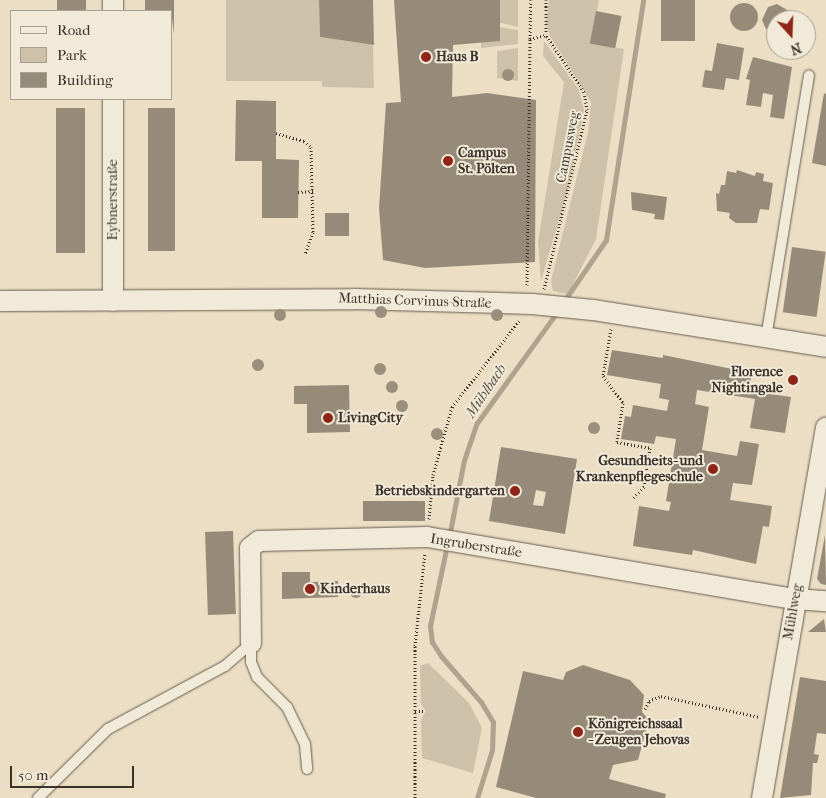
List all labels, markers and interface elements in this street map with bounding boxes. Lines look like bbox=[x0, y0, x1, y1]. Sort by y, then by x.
legend bbox=[10, 10, 172, 100]
north arrow bbox=[766, 10, 816, 60]
text: Road bbox=[57, 21, 90, 39]
text: N bbox=[788, 39, 804, 58]
text: Park bbox=[57, 46, 87, 64]
place label: Haus B bbox=[436, 49, 479, 65]
marker: Haus B bbox=[420, 51, 432, 63]
text: Building bbox=[57, 71, 113, 89]
street label: Campusweg bbox=[553, 110, 583, 184]
place label: Campus St. Pölten bbox=[458, 145, 515, 178]
marker: Campus St. Pölten bbox=[442, 155, 454, 167]
street label: Eybnerstraße bbox=[105, 159, 121, 241]
street label: Matthias Corvinus-Straße bbox=[338, 290, 492, 312]
water label: Mühlbach bbox=[462, 361, 510, 421]
place label: Florence Nightingale bbox=[711, 364, 783, 397]
marker: Florence Nightingale bbox=[787, 374, 799, 386]
place label: LivingCity bbox=[338, 410, 403, 426]
marker: LivingCity bbox=[322, 412, 334, 424]
place label: Gesundheits- und Krankenpflegeschule bbox=[576, 453, 703, 486]
marker: Gesundheits- und Krankenpflegeschule bbox=[707, 463, 719, 475]
place label: Betriebskindergarten bbox=[375, 483, 505, 499]
marker: Betriebskindergarten bbox=[509, 485, 521, 497]
street label: Ingruberstraße bbox=[429, 530, 523, 562]
place label: Kinderhaus bbox=[320, 581, 390, 597]
marker: Kinderhaus bbox=[304, 583, 316, 595]
street label: Mühlweg bbox=[780, 583, 806, 641]
place label: Königreichssaal - Zeugen Jehovas bbox=[588, 716, 689, 749]
marker: Königreichssaal - Zeugen Jehovas bbox=[572, 726, 584, 738]
scale bar bbox=[12, 756, 136, 788]
text: 50 m bbox=[18, 766, 48, 784]

